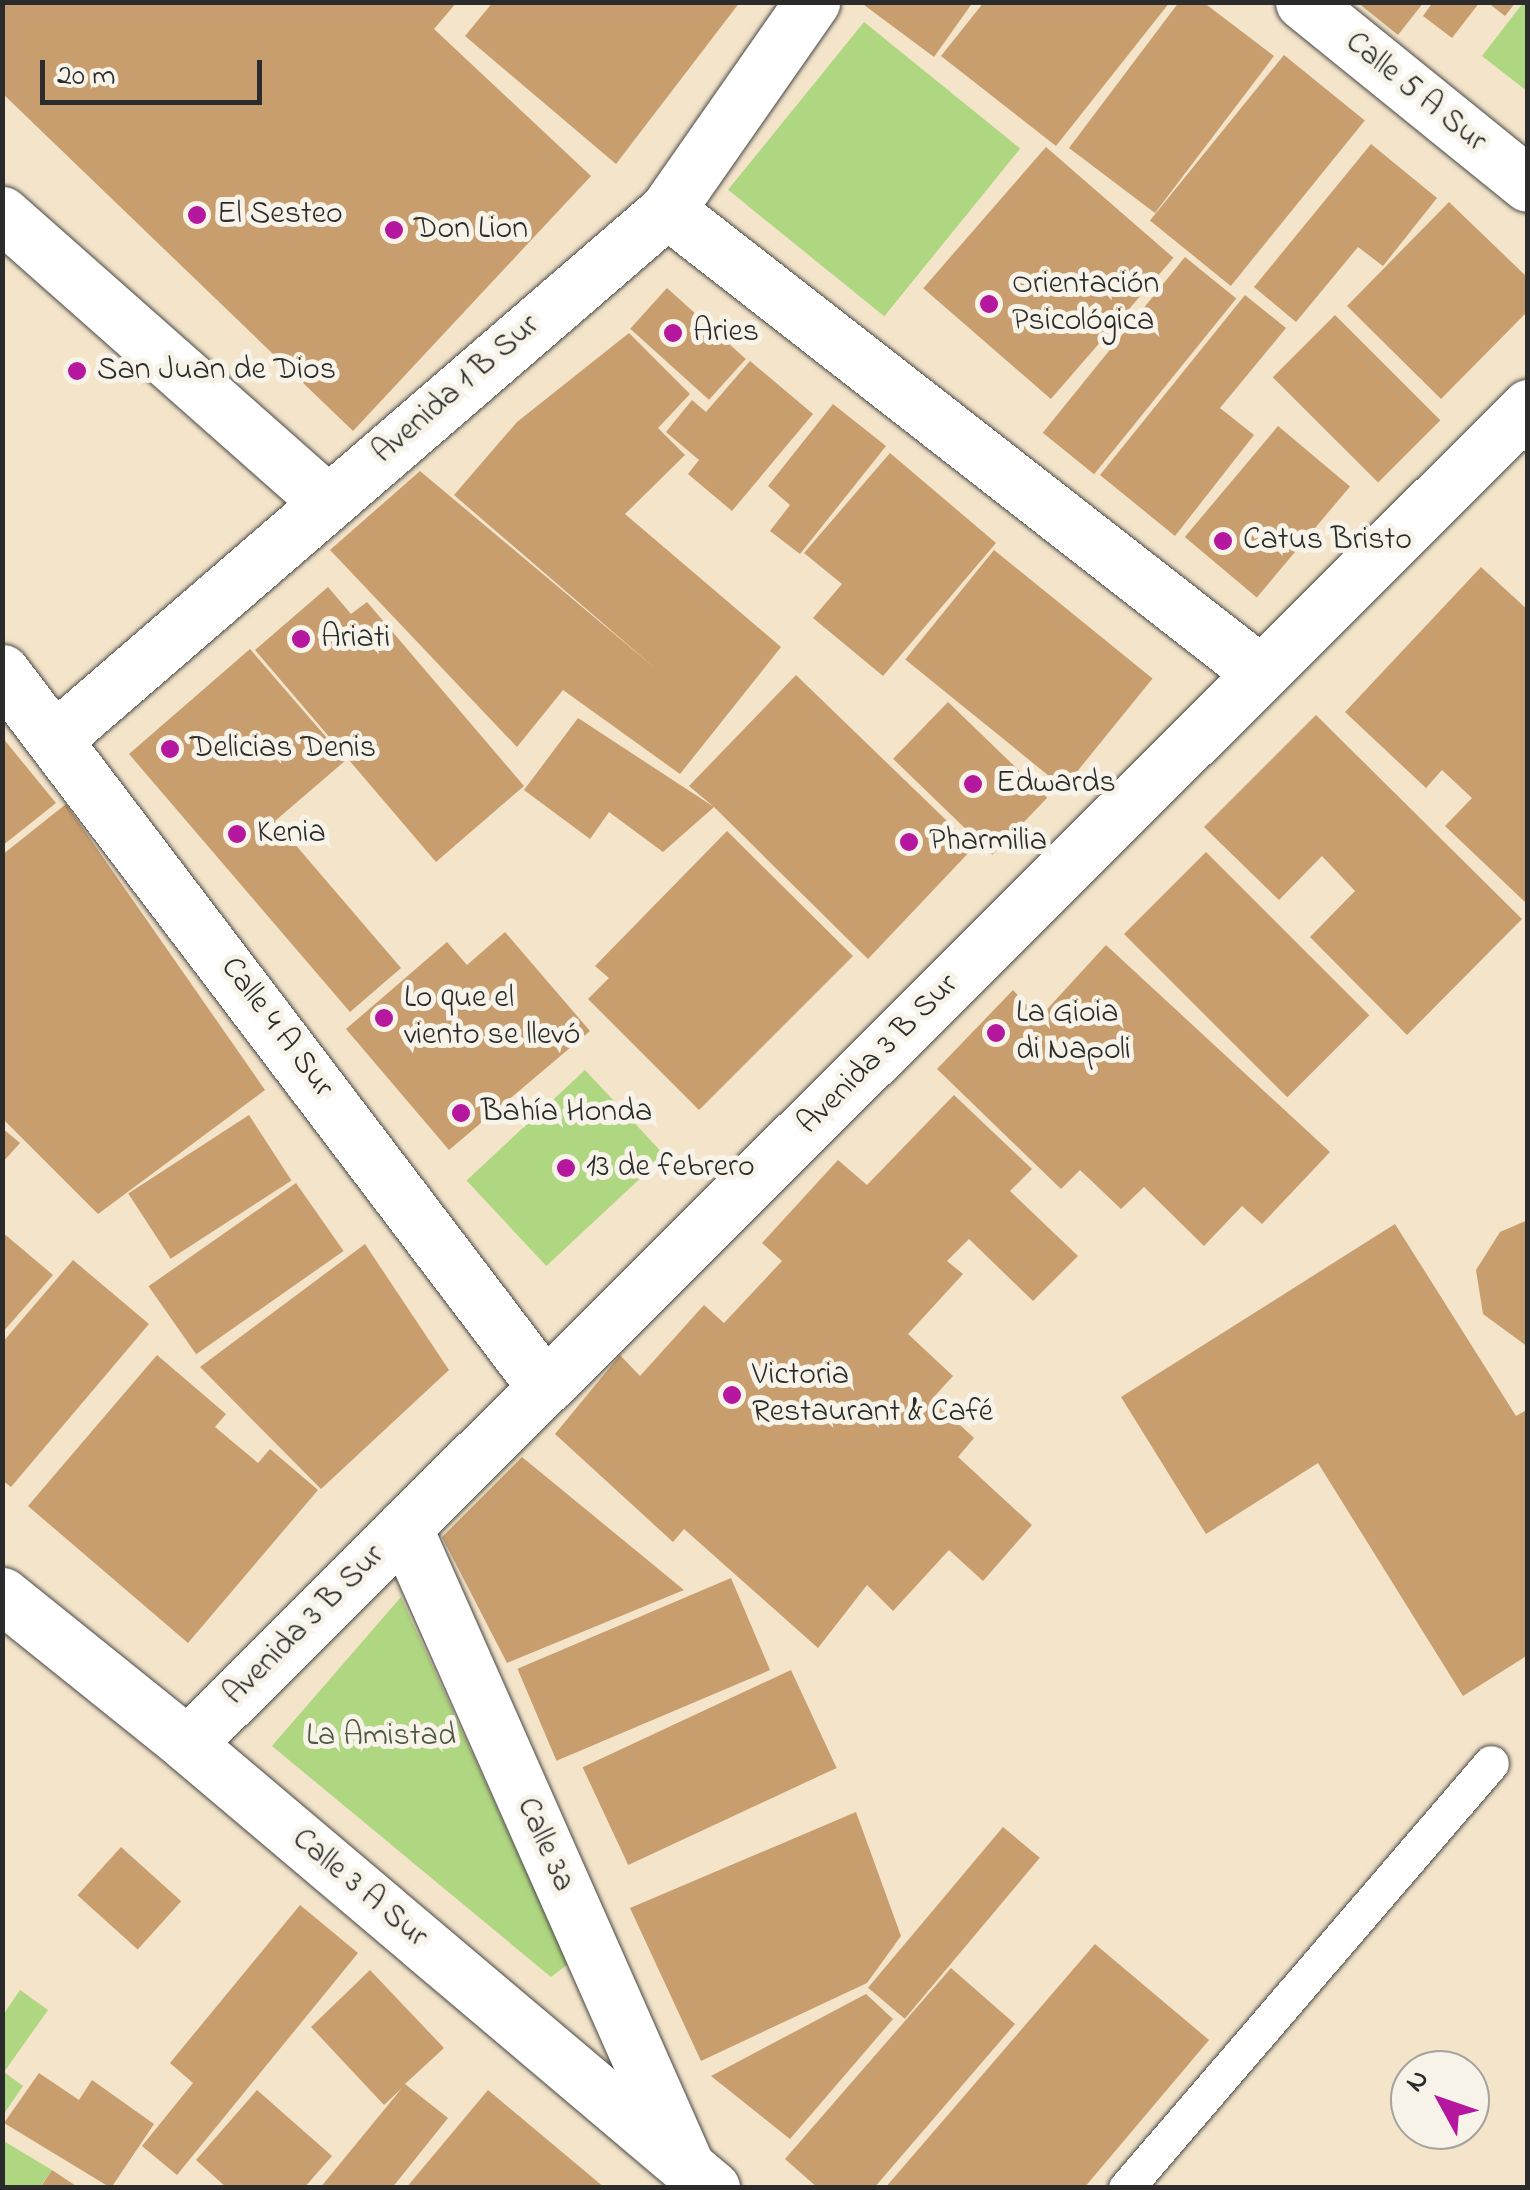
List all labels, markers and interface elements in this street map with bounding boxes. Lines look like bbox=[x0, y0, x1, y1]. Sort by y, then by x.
street label: Calle 5 A Sur bbox=[1337, 24, 1493, 162]
scale bar bbox=[45, 40, 268, 102]
text: 20 m bbox=[57, 55, 116, 99]
place label: El Sesteo bbox=[217, 196, 343, 234]
marker: El Sesteo bbox=[186, 204, 208, 226]
place label: Don Lion bbox=[414, 211, 528, 249]
marker: Don Lion bbox=[383, 219, 405, 241]
place label: Orientación Psicológica bbox=[1012, 267, 1159, 342]
marker: Orientación Psicológica bbox=[976, 291, 1002, 317]
street label: Avenida 1 B Sur bbox=[366, 307, 548, 473]
place label: Aries bbox=[693, 314, 759, 352]
marker: Aries bbox=[662, 322, 684, 344]
place label: San Juan de Dios bbox=[97, 352, 336, 390]
marker: San Juan de Dios bbox=[66, 360, 88, 382]
place label: Catus Bristo bbox=[1243, 522, 1412, 560]
marker: Catus Bristo bbox=[1212, 530, 1234, 552]
place label: Ariati bbox=[321, 620, 390, 658]
marker: Ariati bbox=[290, 628, 312, 650]
place label: Delicias Denis bbox=[190, 730, 376, 768]
marker: Delicias Denis bbox=[159, 738, 181, 760]
place label: Edwards bbox=[996, 765, 1116, 803]
marker: Edwards bbox=[960, 771, 986, 797]
place label: Kenia bbox=[257, 815, 326, 853]
marker: Kenia bbox=[226, 823, 248, 845]
place label: Pharmilia bbox=[929, 823, 1047, 861]
marker: Pharmilia bbox=[898, 831, 920, 853]
street label: Calle 4 A Sur bbox=[211, 950, 341, 1106]
street label: Avenida 3 B Sur bbox=[791, 967, 967, 1143]
place label: Lo que el viento se llevó bbox=[404, 981, 580, 1056]
place label: La Gioia di Napoli bbox=[1016, 996, 1131, 1071]
marker: Lo que el viento se llevó bbox=[373, 1007, 395, 1029]
marker: La Gioia di Napoli bbox=[985, 1022, 1007, 1044]
place label: Bahía Honda bbox=[481, 1094, 652, 1132]
marker: Bahía Honda bbox=[450, 1102, 472, 1124]
place label: 13 de febrero bbox=[586, 1149, 755, 1187]
marker: 13 de febrero bbox=[555, 1157, 577, 1179]
place label: Victoria Restaurant & Café bbox=[752, 1358, 993, 1433]
marker: Victoria Restaurant & Café bbox=[721, 1384, 743, 1406]
street label: Avenida 3 B Sur bbox=[217, 1538, 393, 1714]
park label: La Amistad bbox=[306, 1718, 456, 1756]
street label: Calle 3a bbox=[506, 1792, 582, 1898]
street label: Calle 3 A Sur bbox=[283, 1821, 435, 1957]
north arrow bbox=[1390, 2050, 1490, 2150]
text: N bbox=[1396, 2061, 1440, 2102]

